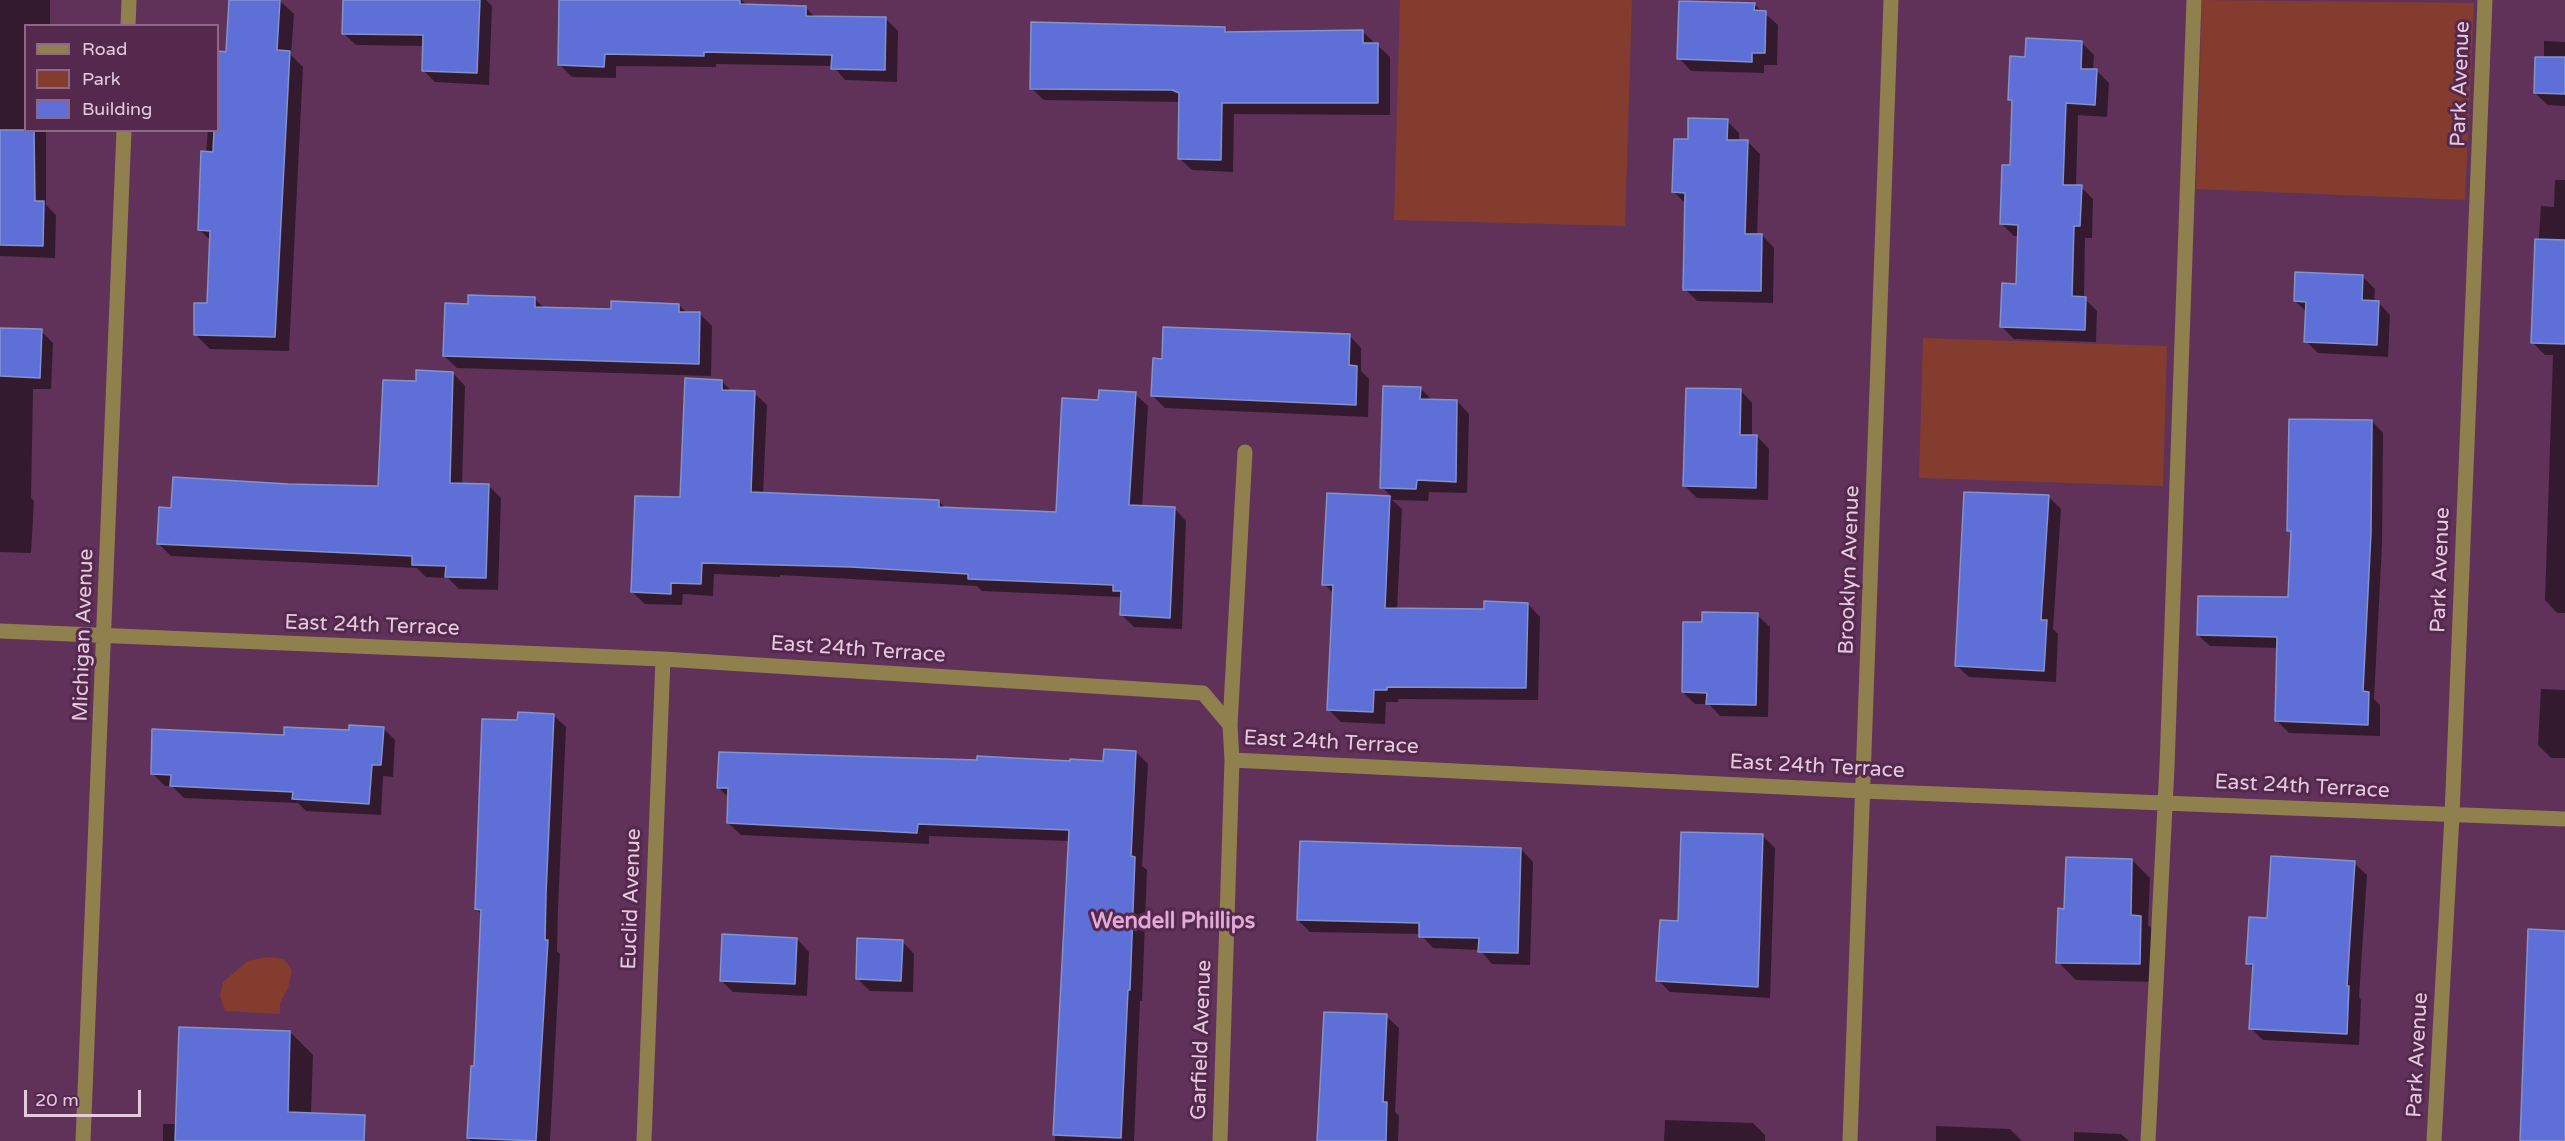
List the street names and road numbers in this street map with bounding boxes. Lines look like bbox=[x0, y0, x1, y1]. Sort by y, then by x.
street label: Park Avenue bbox=[2446, 21, 2476, 147]
street label: Brooklyn Avenue bbox=[1834, 485, 1866, 655]
street label: Park Avenue bbox=[2426, 507, 2456, 633]
street label: Michigan Avenue bbox=[68, 548, 100, 722]
street label: East 24th Terrace bbox=[284, 610, 460, 642]
street label: East 24th Terrace bbox=[770, 631, 946, 669]
street label: East 24th Terrace bbox=[1243, 726, 1419, 760]
street label: East 24th Terrace bbox=[1729, 750, 1905, 784]
street label: East 24th Terrace bbox=[2214, 770, 2390, 804]
street label: Euclid Avenue bbox=[617, 828, 647, 970]
street label: Garfield Avenue bbox=[1187, 960, 1217, 1120]
street label: Park Avenue bbox=[2402, 992, 2434, 1118]

